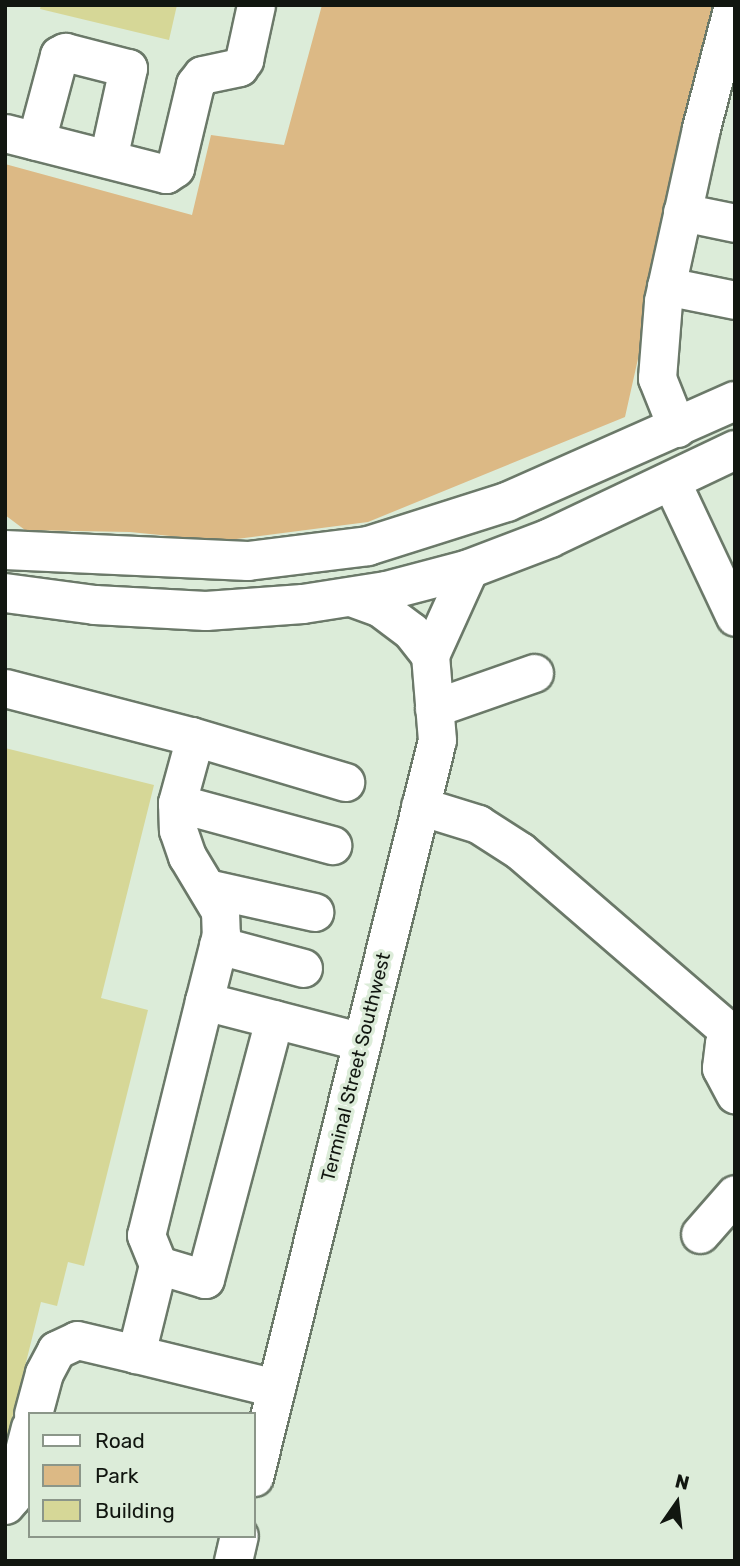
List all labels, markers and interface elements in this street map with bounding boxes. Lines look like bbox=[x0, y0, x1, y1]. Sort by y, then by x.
street label: Terminal Street Southwest bbox=[316, 950, 396, 1184]
legend bbox=[28, 1412, 256, 1538]
text: Road bbox=[95, 1428, 145, 1453]
text: Park bbox=[95, 1463, 139, 1488]
north arrow bbox=[642, 1468, 712, 1538]
text: N bbox=[673, 1469, 692, 1495]
text: Building bbox=[95, 1498, 175, 1523]

